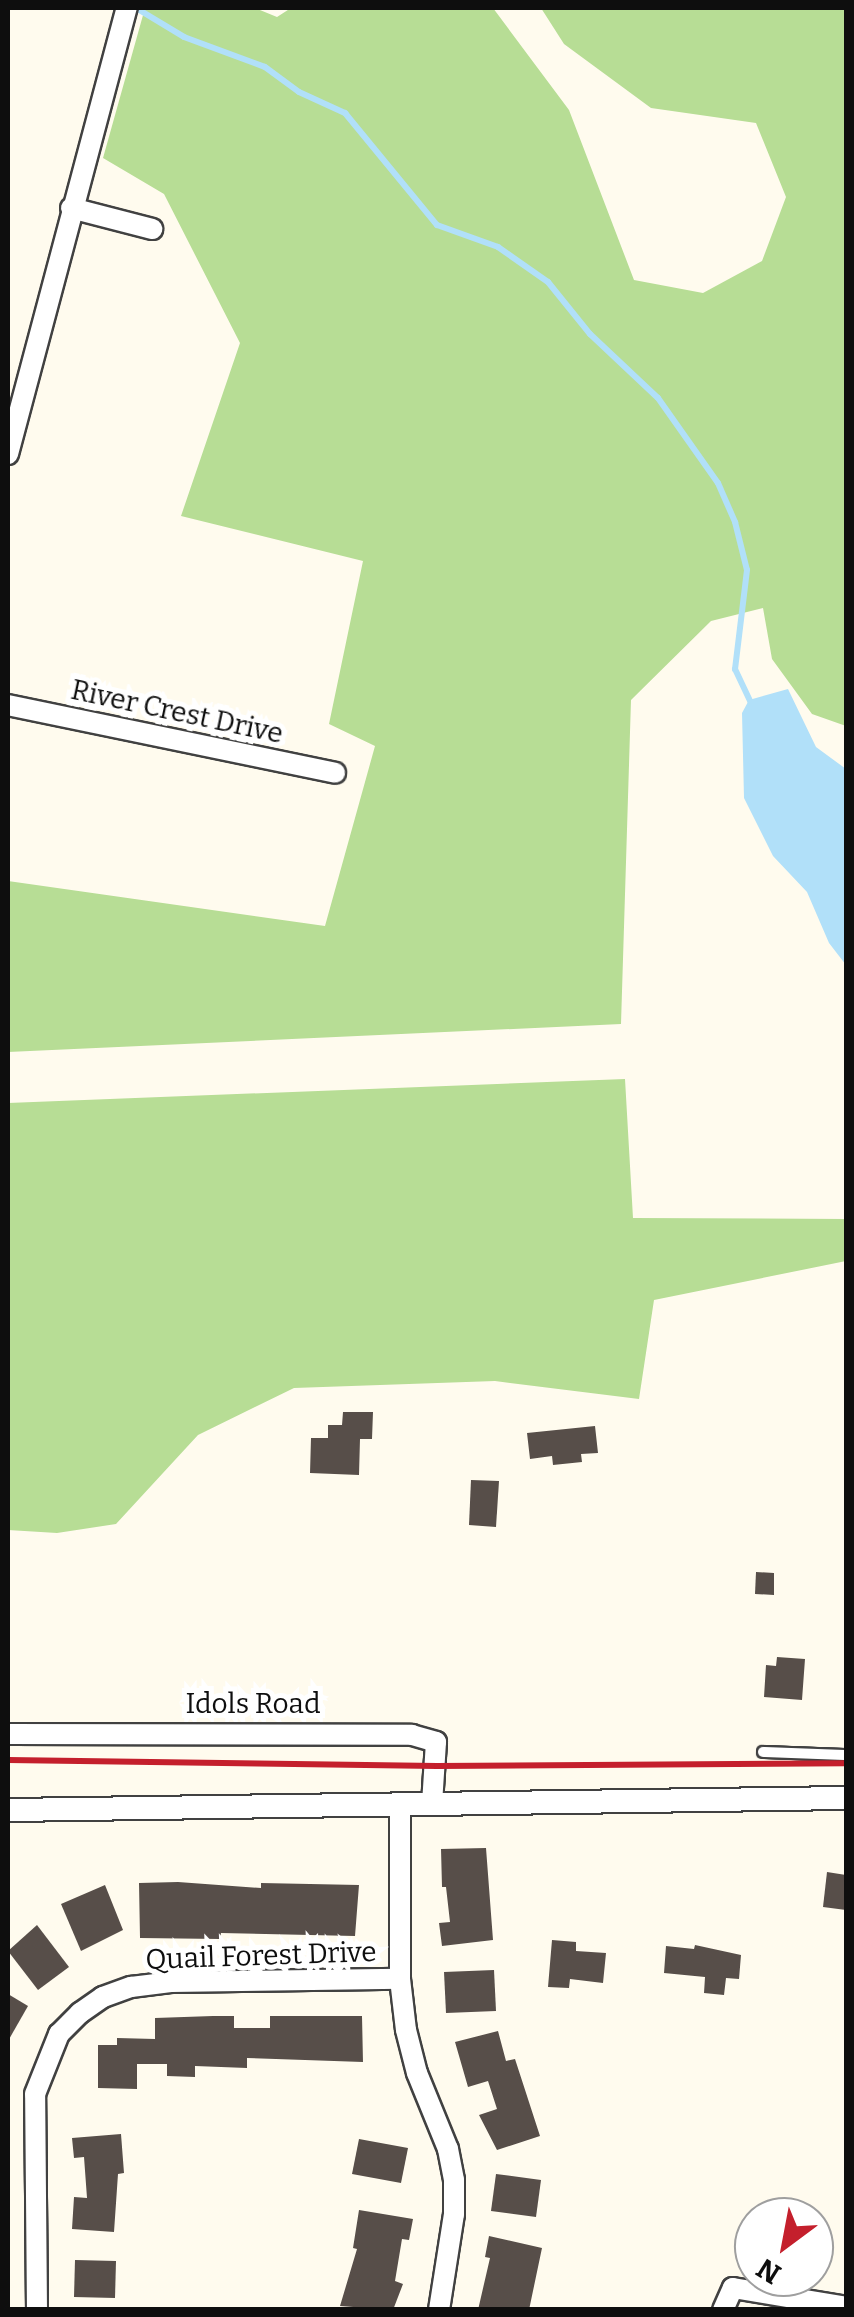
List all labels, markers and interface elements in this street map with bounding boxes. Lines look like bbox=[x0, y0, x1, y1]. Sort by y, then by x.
street label: River Crest Drive bbox=[68, 673, 286, 751]
street label: Idols Road bbox=[186, 1687, 320, 1721]
street label: Quail Forest Drive bbox=[145, 1935, 377, 1977]
north arrow bbox=[734, 2197, 834, 2297]
text: N bbox=[751, 2251, 787, 2291]

